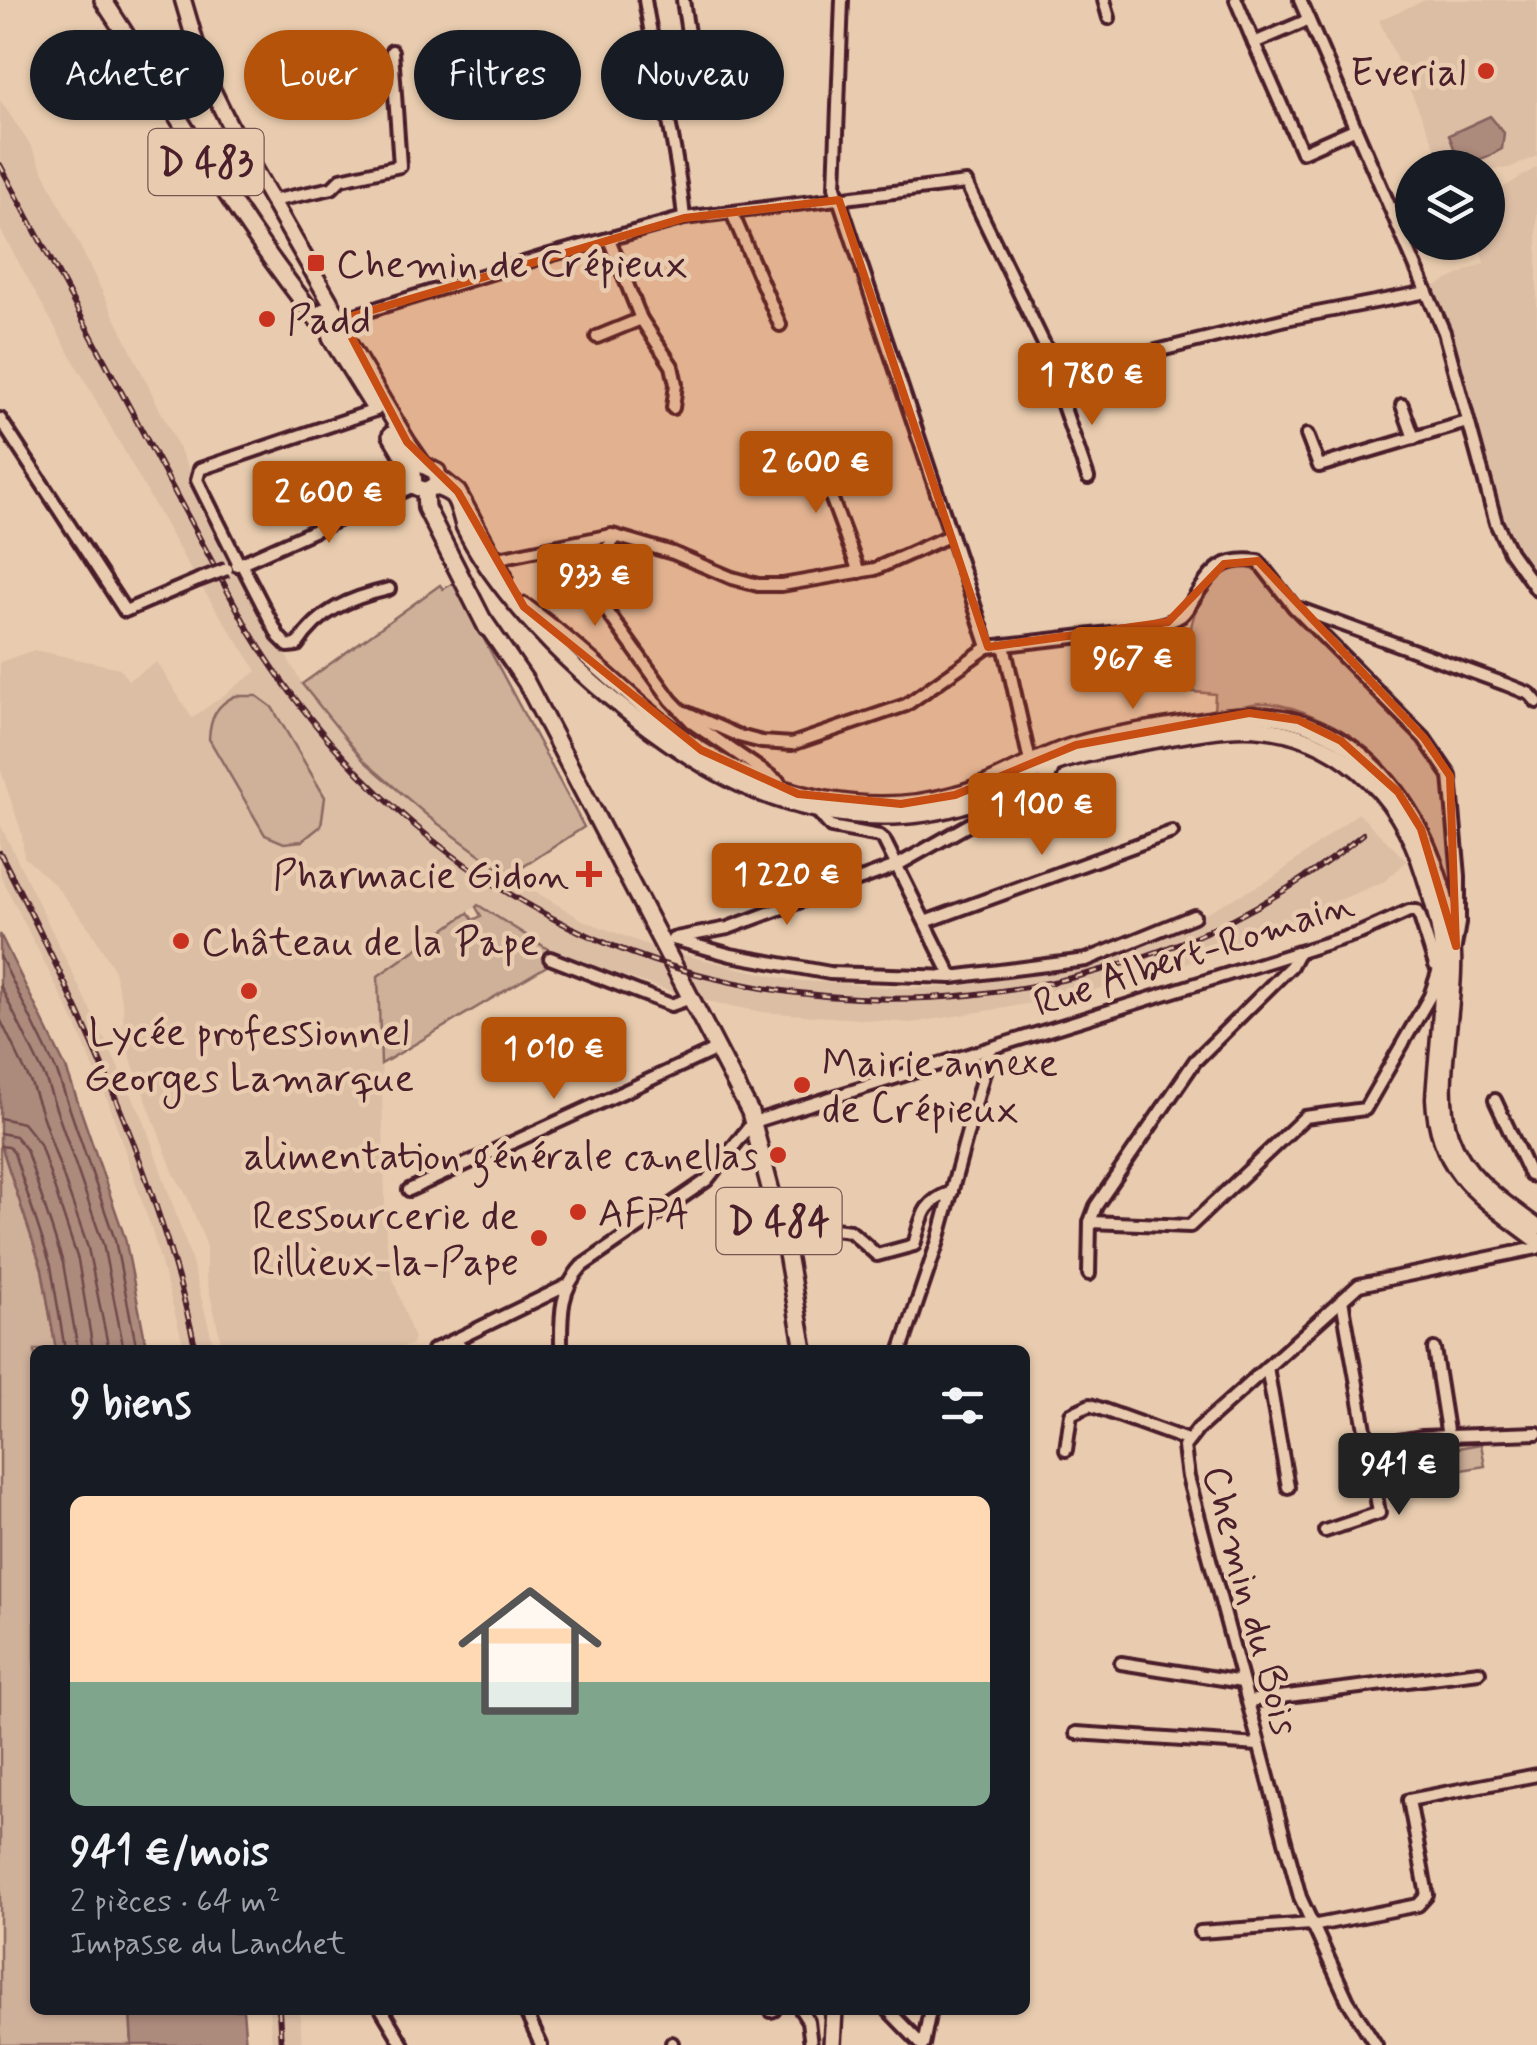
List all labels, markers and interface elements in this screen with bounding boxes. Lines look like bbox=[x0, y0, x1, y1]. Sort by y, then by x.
chip: Acheter bbox=[30, 30, 224, 120]
chip: Louer bbox=[244, 30, 394, 120]
chip: Filtres bbox=[414, 30, 581, 120]
chip: Nouveau bbox=[601, 30, 784, 120]
place label: Everial bbox=[1350, 48, 1466, 100]
marker: Everial bbox=[1475, 60, 1497, 82]
road number: D 483 bbox=[148, 129, 264, 195]
map controls bbox=[1395, 150, 1505, 260]
button: layers bbox=[1395, 150, 1505, 260]
place label: Chemin de Crépieux bbox=[336, 240, 688, 292]
marker: Chemin de Crépieux bbox=[305, 252, 327, 274]
place label: Padd bbox=[287, 296, 371, 348]
marker: Padd bbox=[256, 308, 278, 330]
pin: 1 780 € bbox=[1000, 343, 1184, 428]
text: 1 780 € bbox=[1040, 354, 1144, 396]
pin: 2 600 € bbox=[724, 431, 908, 516]
text: 2 600 € bbox=[762, 442, 870, 484]
pin: 2 600 € bbox=[237, 461, 421, 546]
text: 2 600 € bbox=[275, 472, 383, 514]
pin: 933 € bbox=[525, 544, 665, 629]
text: 933 € bbox=[559, 555, 631, 597]
pin: 967 € bbox=[1063, 627, 1203, 712]
text: 967 € bbox=[1093, 638, 1173, 680]
pin: 1 100 € bbox=[950, 773, 1134, 858]
text: 1 100 € bbox=[990, 784, 1094, 826]
pin: 1 220 € bbox=[695, 843, 879, 928]
place label: Pharmacie Gidon bbox=[273, 851, 569, 903]
text: 1 220 € bbox=[734, 854, 840, 896]
marker: Pharmacie Gidon bbox=[578, 863, 600, 885]
street label: Rue Albert-Romain bbox=[1027, 879, 1360, 1031]
place label: Château de la Pape bbox=[201, 918, 539, 970]
marker: Château de la Pape bbox=[170, 930, 192, 952]
marker: Lycée professionnel Georges Lamarque bbox=[238, 980, 260, 1002]
place label: Lycée professionnel Georges Lamarque bbox=[84, 1008, 414, 1109]
pin: 1 010 € bbox=[462, 1017, 646, 1102]
text: 1 010 € bbox=[503, 1028, 605, 1070]
place label: Mairie annexe de Crépieux bbox=[822, 1039, 1058, 1137]
marker: Mairie annexe de Crépieux bbox=[791, 1074, 813, 1096]
place label: alimentation générale canellas bbox=[244, 1132, 758, 1188]
marker: alimentation générale canellas bbox=[767, 1144, 789, 1166]
road number: D 484 bbox=[716, 1188, 842, 1254]
place label: AFPA bbox=[598, 1189, 690, 1241]
place label: Ressourcerie de Rillieux-la-Pape bbox=[252, 1192, 519, 1290]
marker: AFPA bbox=[567, 1201, 589, 1223]
marker: Ressourcerie de Rillieux-la-Pape bbox=[528, 1227, 550, 1249]
text: 9 biens bbox=[70, 1378, 191, 1433]
icon: filters bbox=[935, 1378, 990, 1433]
pin: 941 € bbox=[1329, 1433, 1469, 1518]
text: 941 € bbox=[1360, 1444, 1438, 1486]
street label: Chemin du Bois bbox=[1188, 1460, 1310, 1741]
icon: home bbox=[440, 1561, 620, 1741]
text: 941 €/mois bbox=[70, 1826, 270, 1881]
text: 2 pièces · 64 m² bbox=[70, 1881, 280, 1923]
text: Impasse du Lanchet bbox=[70, 1923, 346, 1965]

